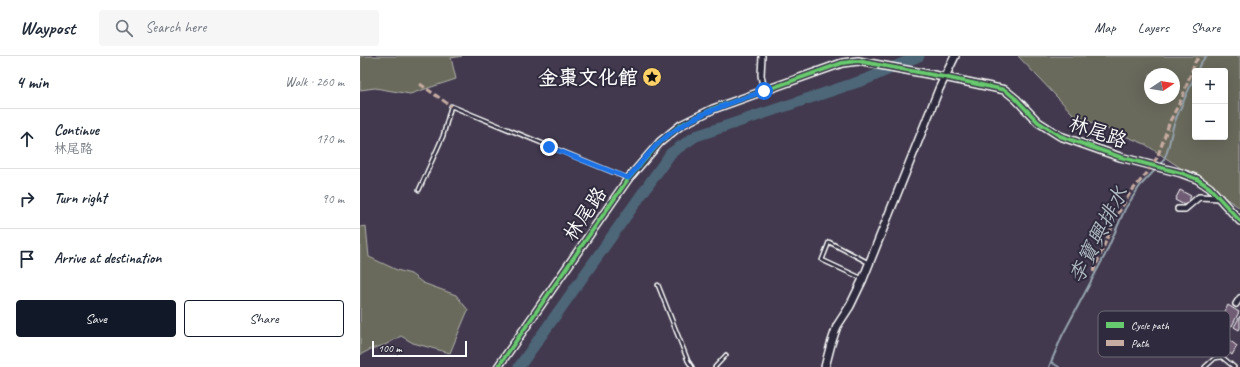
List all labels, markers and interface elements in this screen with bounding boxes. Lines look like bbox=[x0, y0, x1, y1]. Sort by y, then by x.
search box bbox=[99, 10, 379, 46]
text: Waypost bbox=[20, 16, 75, 40]
icon: search bbox=[113, 17, 135, 39]
text: Search here bbox=[145, 18, 206, 37]
text: Map bbox=[1094, 19, 1116, 36]
text: Layers bbox=[1138, 19, 1169, 36]
text: Share bbox=[1191, 19, 1220, 36]
place label: 金棗文化館 bbox=[538, 65, 638, 90]
place icon: 金棗文化館 bbox=[641, 66, 663, 88]
north arrow bbox=[1144, 68, 1180, 104]
map controls bbox=[1192, 68, 1228, 140]
button: + bbox=[1192, 68, 1228, 104]
text: 4 min bbox=[16, 72, 49, 93]
text: Walk · 260 m bbox=[285, 74, 344, 90]
route start bbox=[755, 82, 773, 100]
button: − bbox=[1192, 104, 1228, 140]
street label: 林尾路 bbox=[1066, 110, 1131, 154]
text: Continue bbox=[54, 121, 99, 140]
icon: ahead bbox=[16, 128, 38, 150]
text: 170 m bbox=[316, 131, 344, 147]
route end bbox=[540, 138, 558, 156]
text: 林尾路 bbox=[54, 141, 93, 157]
street label: 林尾路 bbox=[558, 181, 613, 246]
water label: 李寶興排水 bbox=[1063, 181, 1134, 288]
icon: right bbox=[16, 188, 38, 210]
text: Turn right bbox=[54, 189, 107, 208]
text: 90 m bbox=[322, 191, 344, 207]
icon: arrive bbox=[16, 248, 38, 270]
text: Arrive at destination bbox=[54, 249, 161, 268]
button: Save bbox=[16, 300, 176, 337]
button: Share bbox=[184, 300, 344, 337]
legend bbox=[1098, 311, 1230, 357]
text: Cycle path bbox=[1131, 318, 1170, 332]
text: Path bbox=[1131, 336, 1150, 350]
scale bar bbox=[372, 339, 467, 358]
text: 100 m bbox=[378, 341, 402, 355]

